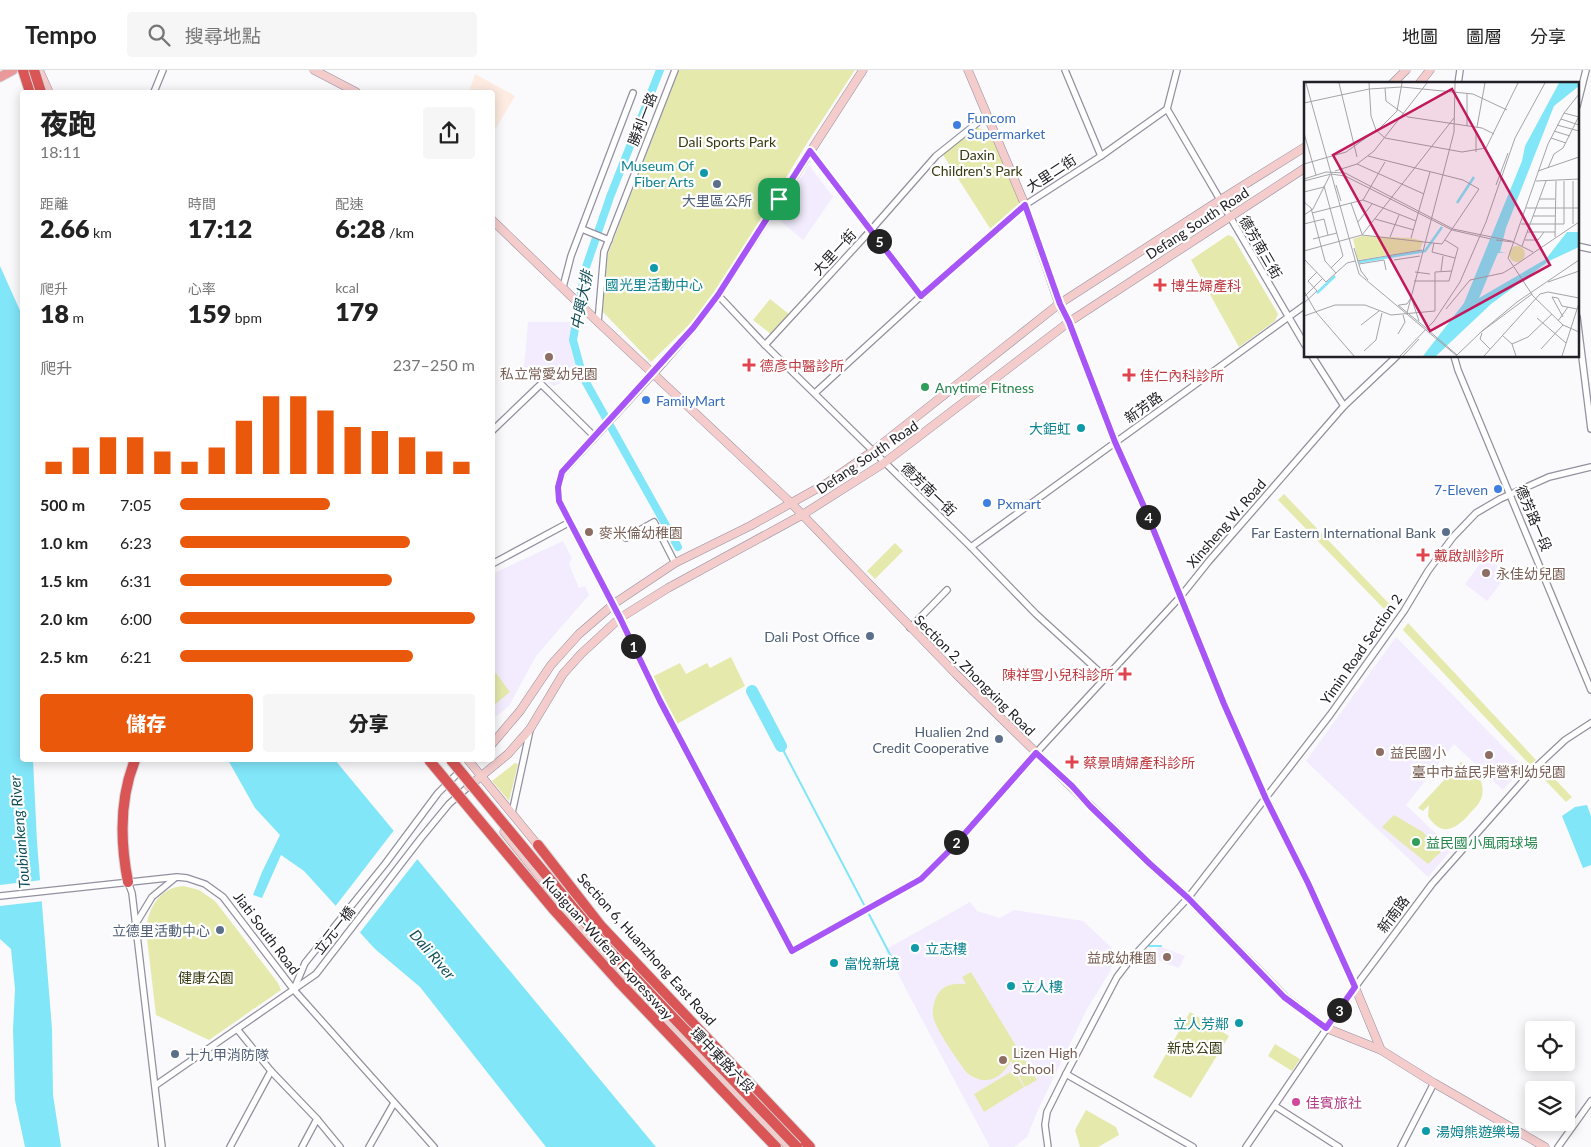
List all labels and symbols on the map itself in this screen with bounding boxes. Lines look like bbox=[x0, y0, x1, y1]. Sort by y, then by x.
inset map bbox=[1304, 82, 1578, 358]
street label: 勝利一路 bbox=[624, 90, 660, 148]
place label: Funcom Supermarket bbox=[967, 109, 1045, 142]
marker: Funcom Supermarket bbox=[951, 119, 963, 131]
park label: Dali Sports Park bbox=[678, 133, 777, 150]
park label: Daxin Children's Park bbox=[931, 146, 1024, 179]
street label: 大里二街 bbox=[1023, 151, 1079, 195]
place label: Museum Of Fiber Arts bbox=[621, 157, 694, 190]
marker: Museum Of Fiber Arts bbox=[698, 167, 710, 179]
marker: 大里區公所 bbox=[711, 178, 723, 190]
pin bbox=[758, 178, 800, 220]
street label: Defang South Road bbox=[1142, 183, 1252, 263]
place label: 大里區公所 bbox=[682, 192, 752, 209]
street label: 德芳南三街 bbox=[1236, 212, 1286, 282]
street label: 大里一街 bbox=[809, 226, 859, 278]
pin: 5 bbox=[866, 228, 892, 254]
marker: 國光里活動中心 bbox=[648, 262, 660, 274]
water label: 中興大排 bbox=[566, 267, 596, 331]
place label: 國光里活動中心 bbox=[605, 276, 703, 293]
place label: 博生婦產科 bbox=[1171, 277, 1241, 294]
marker: 博生婦產科 bbox=[1153, 278, 1167, 292]
marker: 私立常愛幼兒園 bbox=[543, 351, 555, 363]
place label: 德彥中醫診所 bbox=[760, 357, 844, 374]
marker: 德彥中醫診所 bbox=[742, 358, 756, 372]
place label: 私立常愛幼兒園 bbox=[500, 365, 598, 382]
place label: 佳仁內科診所 bbox=[1140, 367, 1224, 384]
marker: 佳仁內科診所 bbox=[1122, 368, 1136, 382]
place label: Anytime Fitness bbox=[935, 379, 1034, 396]
marker: Anytime Fitness bbox=[919, 381, 931, 393]
street label: 新芳路 bbox=[1121, 388, 1165, 426]
place label: FamilyMart bbox=[656, 392, 725, 409]
marker: FamilyMart bbox=[640, 394, 652, 406]
street label: Defang South Road bbox=[813, 417, 921, 497]
place label: 大鉅虹 bbox=[1029, 420, 1071, 437]
marker: 大鉅虹 bbox=[1075, 422, 1087, 434]
street label: 德芳南一街 bbox=[898, 459, 960, 519]
street label: Xinsheng W. Road bbox=[1183, 475, 1269, 571]
place label: 7-Eleven bbox=[1434, 481, 1488, 498]
street label: 德芳路一段 bbox=[1513, 482, 1555, 554]
marker: 7-Eleven bbox=[1492, 483, 1504, 495]
place label: Pxmart bbox=[997, 495, 1041, 512]
marker: Pxmart bbox=[981, 497, 993, 509]
pin: 4 bbox=[1136, 504, 1160, 530]
place label: 麥米倫幼稚園 bbox=[599, 524, 683, 541]
place label: Far Eastern International Bank bbox=[1251, 524, 1437, 541]
marker: 麥米倫幼稚園 bbox=[583, 526, 595, 538]
marker: Far Eastern International Bank bbox=[1440, 526, 1452, 538]
place label: 戴啟訓診所 bbox=[1434, 547, 1504, 564]
marker: 戴啟訓診所 bbox=[1416, 548, 1430, 562]
place label: 永佳幼兒園 bbox=[1496, 565, 1566, 582]
marker: 永佳幼兒園 bbox=[1480, 567, 1492, 579]
street label: Yimin Road Section 2 bbox=[1317, 591, 1405, 707]
street label: Section 2, Zhongxing Road bbox=[911, 611, 1039, 739]
place label: Dali Post Office bbox=[764, 628, 860, 645]
marker: Dali Post Office bbox=[864, 630, 876, 642]
pin: 1 bbox=[620, 634, 646, 658]
place label: 陳祥雪小兒科診所 bbox=[1002, 666, 1114, 683]
marker: 陳祥雪小兒科診所 bbox=[1118, 667, 1132, 681]
place label: Hualien 2nd Credit Cooperative bbox=[872, 723, 989, 756]
marker: Hualien 2nd Credit Cooperative bbox=[993, 733, 1005, 745]
place label: 益民國小 bbox=[1390, 744, 1446, 761]
marker: 益民國小 bbox=[1374, 746, 1386, 758]
marker: 臺中市益民非營利幼兒園 bbox=[1483, 749, 1495, 761]
place label: 蔡景晴婦產科診所 bbox=[1083, 754, 1195, 771]
marker: 蔡景晴婦產科診所 bbox=[1065, 755, 1079, 769]
place label: 臺中市益民非營利幼兒園 bbox=[1412, 763, 1566, 780]
water label: Toubiankeng River bbox=[5, 774, 33, 889]
pin: 2 bbox=[944, 830, 968, 854]
place label: 益民國小風雨球場 bbox=[1426, 834, 1538, 851]
marker: 益民國小風雨球場 bbox=[1410, 836, 1422, 848]
street label: Section 6, Huanzhong East Road bbox=[574, 869, 720, 1029]
street label: Kuaiguan-Wufeng Expressway bbox=[539, 873, 677, 1024]
street label: Jiati South Road bbox=[230, 888, 304, 978]
street label: 新南路 bbox=[1374, 892, 1412, 936]
street label: 立元一橋 bbox=[310, 903, 358, 957]
place label: 立德里活動中心 bbox=[112, 922, 210, 939]
marker: 立德里活動中心 bbox=[214, 924, 226, 936]
water label: Dali River bbox=[407, 925, 460, 983]
place label: 立志樓 bbox=[925, 940, 967, 957]
marker: 立志樓 bbox=[909, 942, 921, 954]
place label: 益成幼稚園 bbox=[1087, 949, 1157, 966]
marker: 益成幼稚園 bbox=[1161, 951, 1173, 963]
place label: 富悅新境 bbox=[844, 955, 900, 972]
marker: 富悅新境 bbox=[828, 957, 840, 969]
park label: 健康公園 bbox=[178, 969, 234, 986]
place label: 立人樓 bbox=[1021, 978, 1063, 995]
marker: 立人樓 bbox=[1005, 980, 1017, 992]
pin: 3 bbox=[1326, 998, 1352, 1022]
place label: 立人芳鄰 bbox=[1173, 1015, 1229, 1032]
marker: 立人芳鄰 bbox=[1233, 1017, 1245, 1029]
street label: 環中東路六段 bbox=[688, 1024, 758, 1096]
park label: 新忠公園 bbox=[1167, 1039, 1223, 1056]
place label: Lizen High School bbox=[1013, 1044, 1078, 1077]
place label: 十九甲消防隊 bbox=[185, 1046, 269, 1063]
marker: 十九甲消防隊 bbox=[169, 1048, 181, 1060]
marker: Lizen High School bbox=[997, 1054, 1009, 1066]
place label: 佳賓旅社 bbox=[1306, 1094, 1362, 1111]
marker: 佳賓旅社 bbox=[1290, 1096, 1302, 1108]
place label: 湯姆熊遊樂場 bbox=[1436, 1123, 1520, 1140]
marker: 湯姆熊遊樂場 bbox=[1420, 1125, 1432, 1137]

